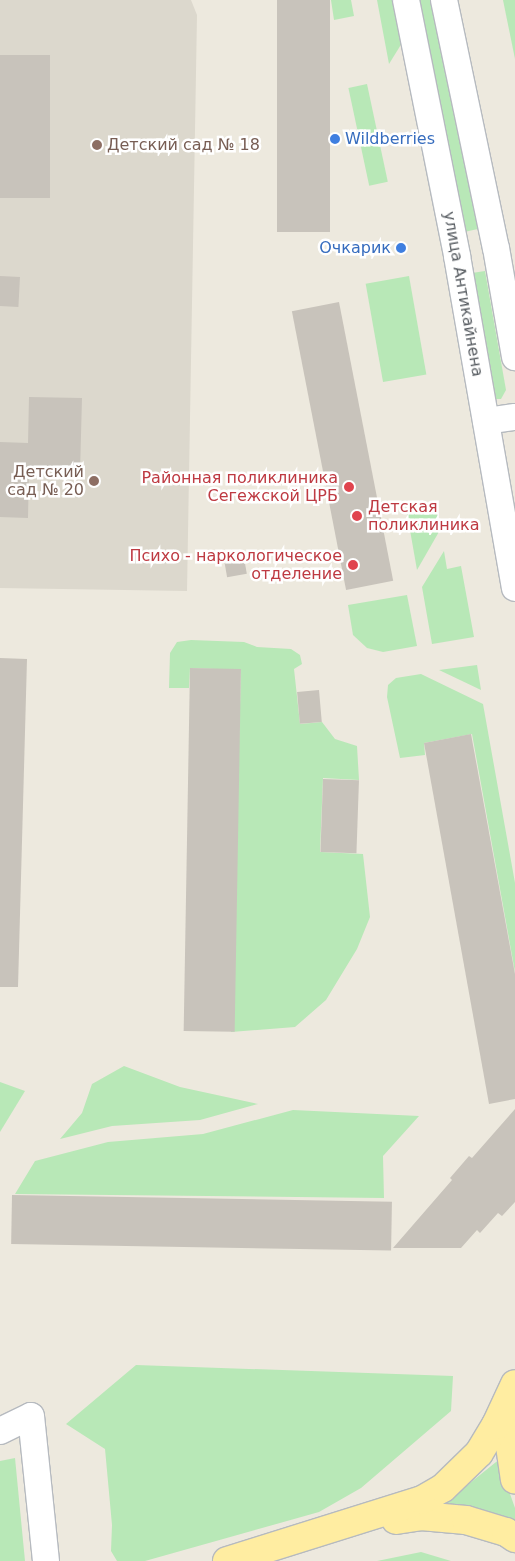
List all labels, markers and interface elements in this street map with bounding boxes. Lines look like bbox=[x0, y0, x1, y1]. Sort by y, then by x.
place label: Wildberries bbox=[345, 129, 435, 149]
marker: Wildberries bbox=[329, 133, 341, 145]
place label: Детский сад № 18 bbox=[107, 135, 260, 155]
marker: Детский сад № 18 bbox=[91, 139, 103, 151]
street label: улица Антикайнена bbox=[439, 210, 487, 378]
place label: Очкарик bbox=[319, 238, 391, 258]
marker: Очкарик bbox=[395, 242, 407, 254]
place label: Детский сад № 20 bbox=[7, 462, 84, 500]
place label: Районная поликлиника Сегежской ЦРБ bbox=[141, 468, 338, 506]
marker: Детский сад № 20 bbox=[88, 475, 100, 487]
marker: Районная поликлиника Сегежской ЦРБ bbox=[342, 480, 356, 494]
place label: Детская поликлиника bbox=[368, 497, 479, 535]
marker: Детская поликлиника bbox=[350, 509, 364, 523]
place label: Психо - наркологическое отделение bbox=[129, 546, 342, 584]
marker: Психо - наркологическое отделение bbox=[346, 558, 360, 572]

